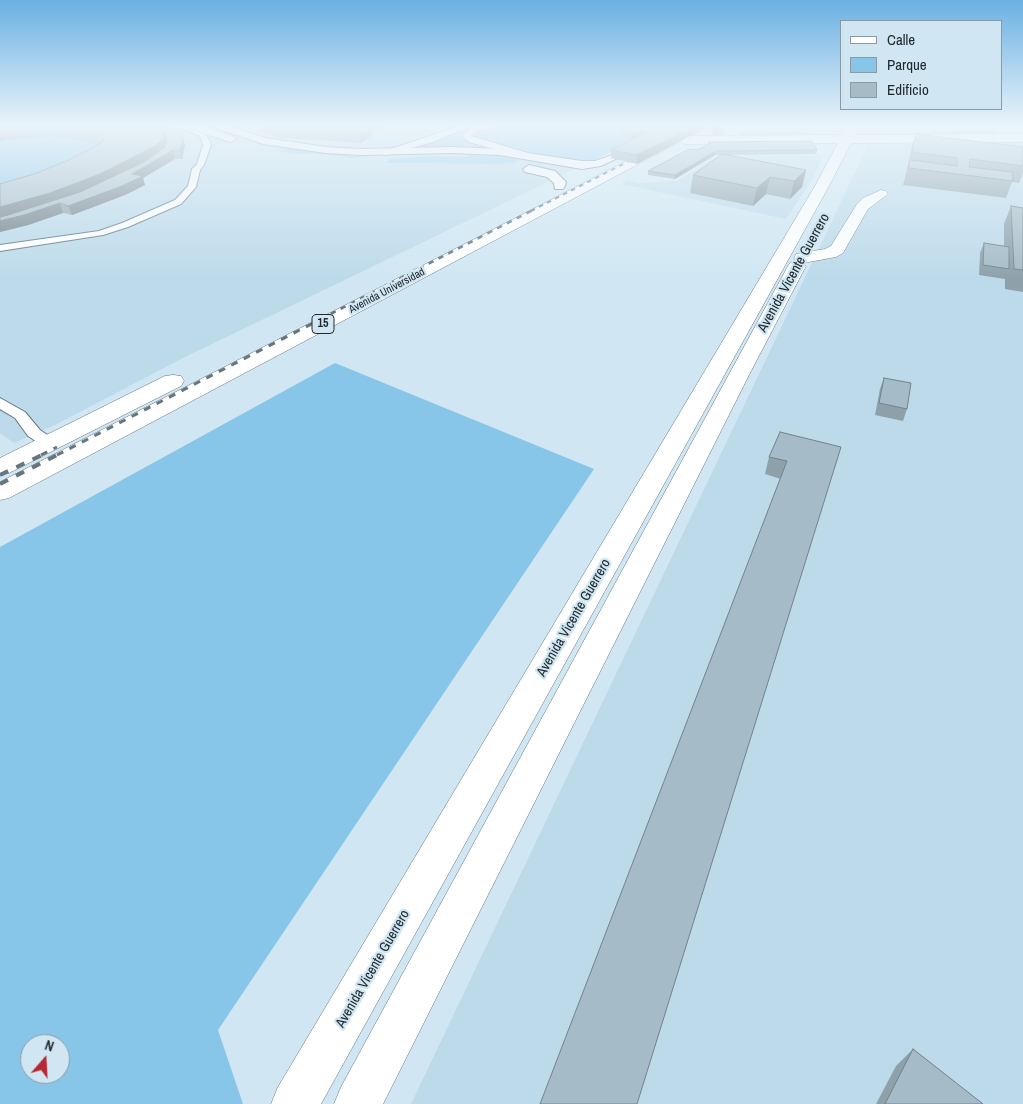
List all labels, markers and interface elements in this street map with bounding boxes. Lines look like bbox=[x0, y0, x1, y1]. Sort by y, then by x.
legend bbox=[840, 20, 1003, 110]
text: Calle bbox=[887, 29, 915, 50]
text: Parque bbox=[887, 54, 927, 75]
text: Edificio bbox=[887, 79, 929, 100]
street label: Avenida Vicente Guerrero bbox=[754, 211, 834, 335]
street label: Avenida Universidad bbox=[347, 265, 427, 317]
road number: 15 bbox=[312, 314, 334, 334]
street label: Avenida Vicente Guerrero bbox=[533, 556, 615, 680]
street label: Avenida Vicente Guerrero bbox=[332, 907, 414, 1031]
north arrow bbox=[20, 1034, 70, 1084]
text: N bbox=[43, 1036, 56, 1056]

